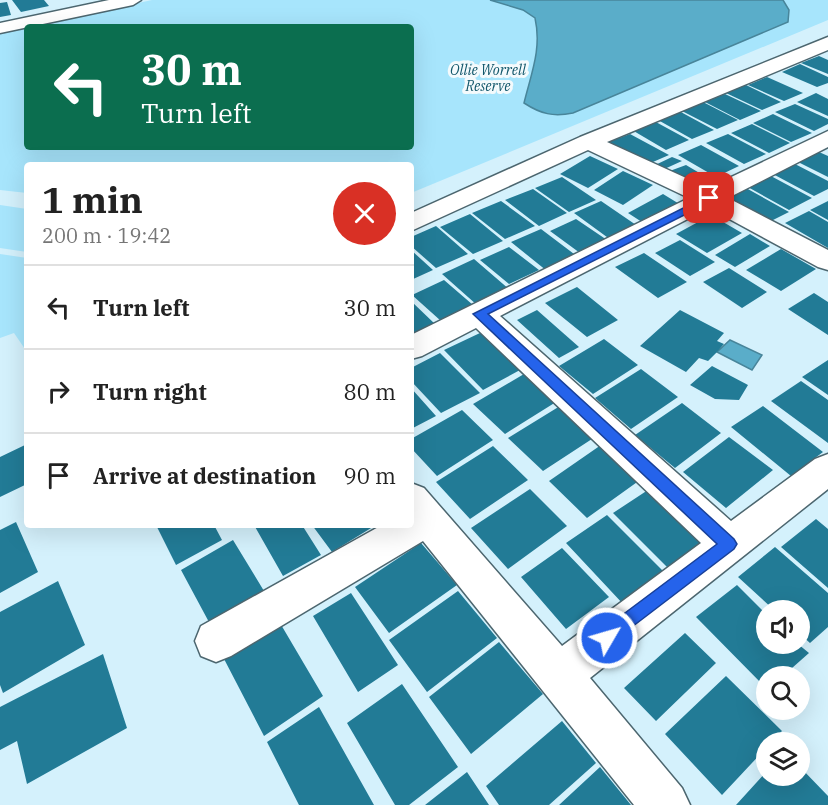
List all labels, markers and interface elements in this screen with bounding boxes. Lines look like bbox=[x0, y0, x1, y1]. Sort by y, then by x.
text: 30 m bbox=[141, 42, 242, 97]
icon: left bbox=[42, 48, 120, 126]
park label: Ollie Worrell Reserve bbox=[450, 61, 527, 95]
text: Turn left bbox=[141, 95, 252, 130]
pin bbox=[683, 172, 734, 223]
text: 1 min bbox=[42, 176, 143, 223]
icon: arrive bbox=[692, 181, 725, 214]
button: close bbox=[333, 182, 396, 245]
text: 200 m · 19:42 bbox=[42, 222, 171, 249]
icon: left bbox=[42, 291, 75, 324]
text: Turn left bbox=[93, 293, 189, 322]
text: 30 m bbox=[344, 293, 396, 322]
icon: right bbox=[42, 375, 75, 408]
text: Turn right bbox=[93, 377, 207, 406]
text: 80 m bbox=[344, 377, 396, 406]
icon: arrive bbox=[42, 459, 75, 492]
text: Arrive at destination bbox=[93, 461, 316, 490]
text: 90 m bbox=[344, 461, 396, 490]
map controls bbox=[756, 600, 810, 786]
button: sound bbox=[756, 600, 810, 654]
position arrow bbox=[575, 606, 639, 670]
button: search bbox=[756, 666, 810, 720]
button: layers bbox=[756, 732, 810, 786]

